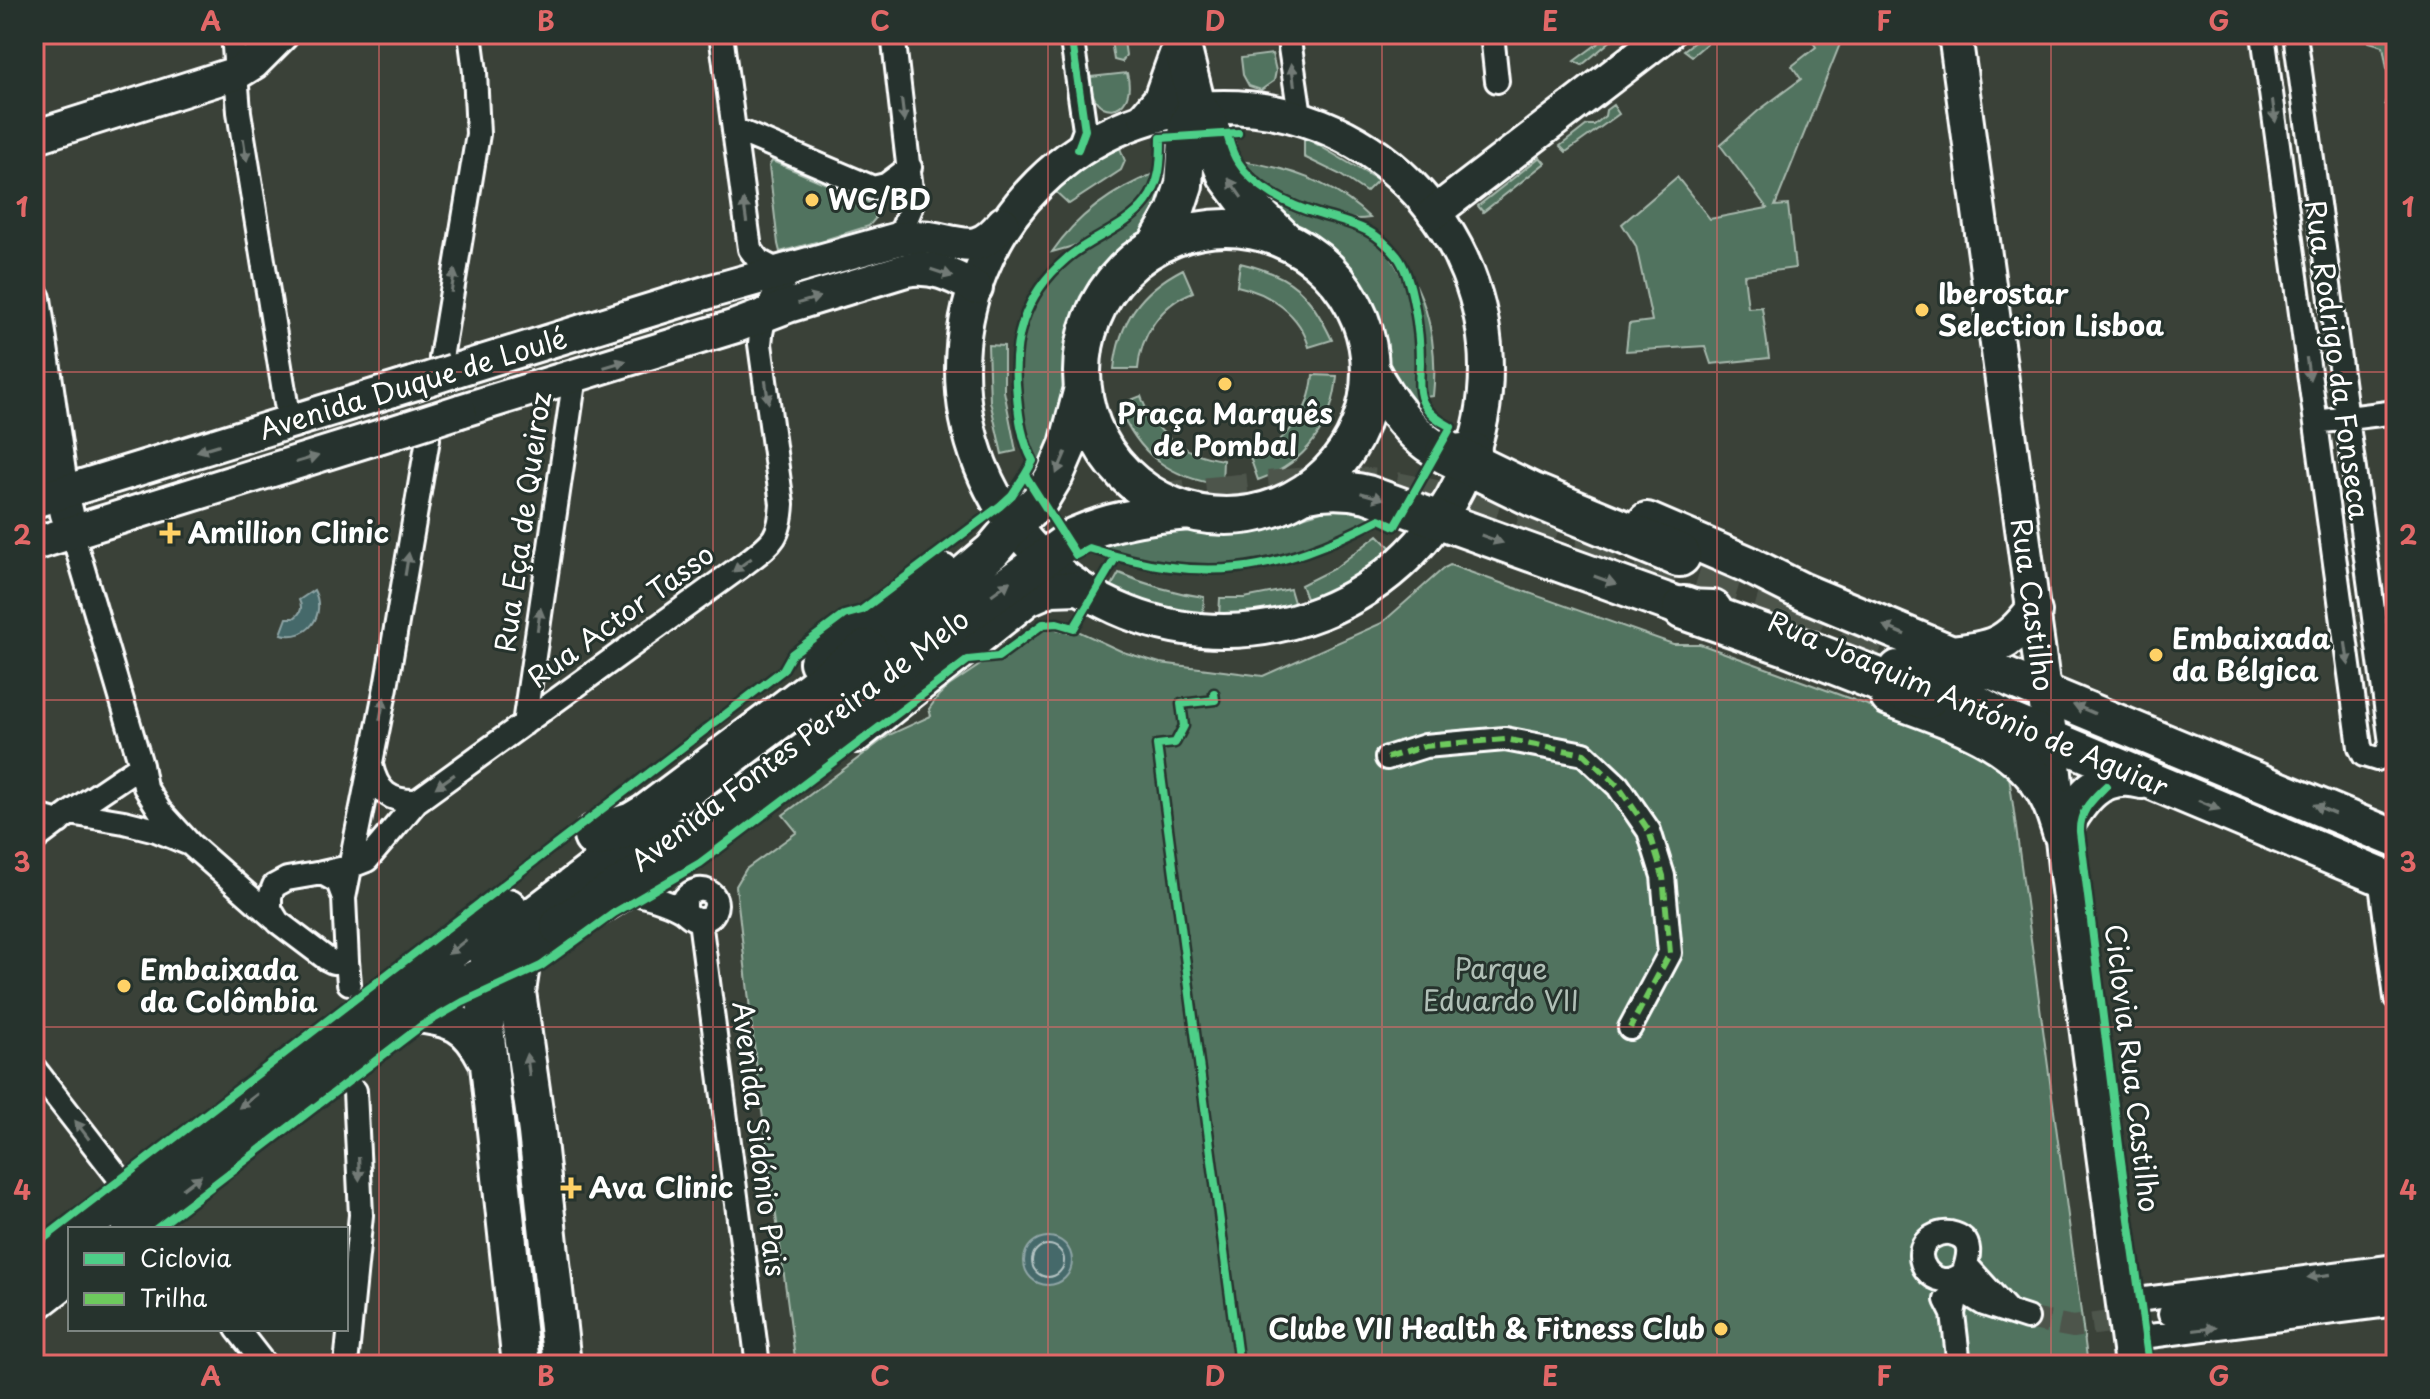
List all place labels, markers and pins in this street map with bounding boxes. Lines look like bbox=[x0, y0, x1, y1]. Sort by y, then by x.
place label: WC/BD bbox=[828, 177, 931, 220]
marker: WC/BD bbox=[803, 191, 821, 209]
place label: Iberostar Selection Lisboa bbox=[1938, 271, 2164, 346]
marker: Iberostar Selection Lisboa bbox=[1913, 301, 1931, 319]
marker: Praça Marquês de Pombal bbox=[1216, 375, 1234, 393]
place label: Praça Marquês de Pombal bbox=[1117, 391, 1333, 466]
place label: Amillion Clinic bbox=[188, 510, 389, 553]
marker: Amillion Clinic bbox=[159, 522, 181, 544]
place label: Embaixada da Bélgica bbox=[2172, 616, 2331, 691]
marker: Embaixada da Bélgica bbox=[2147, 646, 2165, 664]
place label: Embaixada da Colômbia bbox=[140, 947, 318, 1022]
marker: Embaixada da Colômbia bbox=[115, 977, 133, 995]
place label: Ava Clinic bbox=[589, 1165, 733, 1208]
marker: Ava Clinic bbox=[560, 1177, 582, 1199]
place label: Clube VII Health & Fitness Club bbox=[1268, 1306, 1705, 1349]
marker: Clube VII Health & Fitness Club bbox=[1712, 1320, 1730, 1338]

